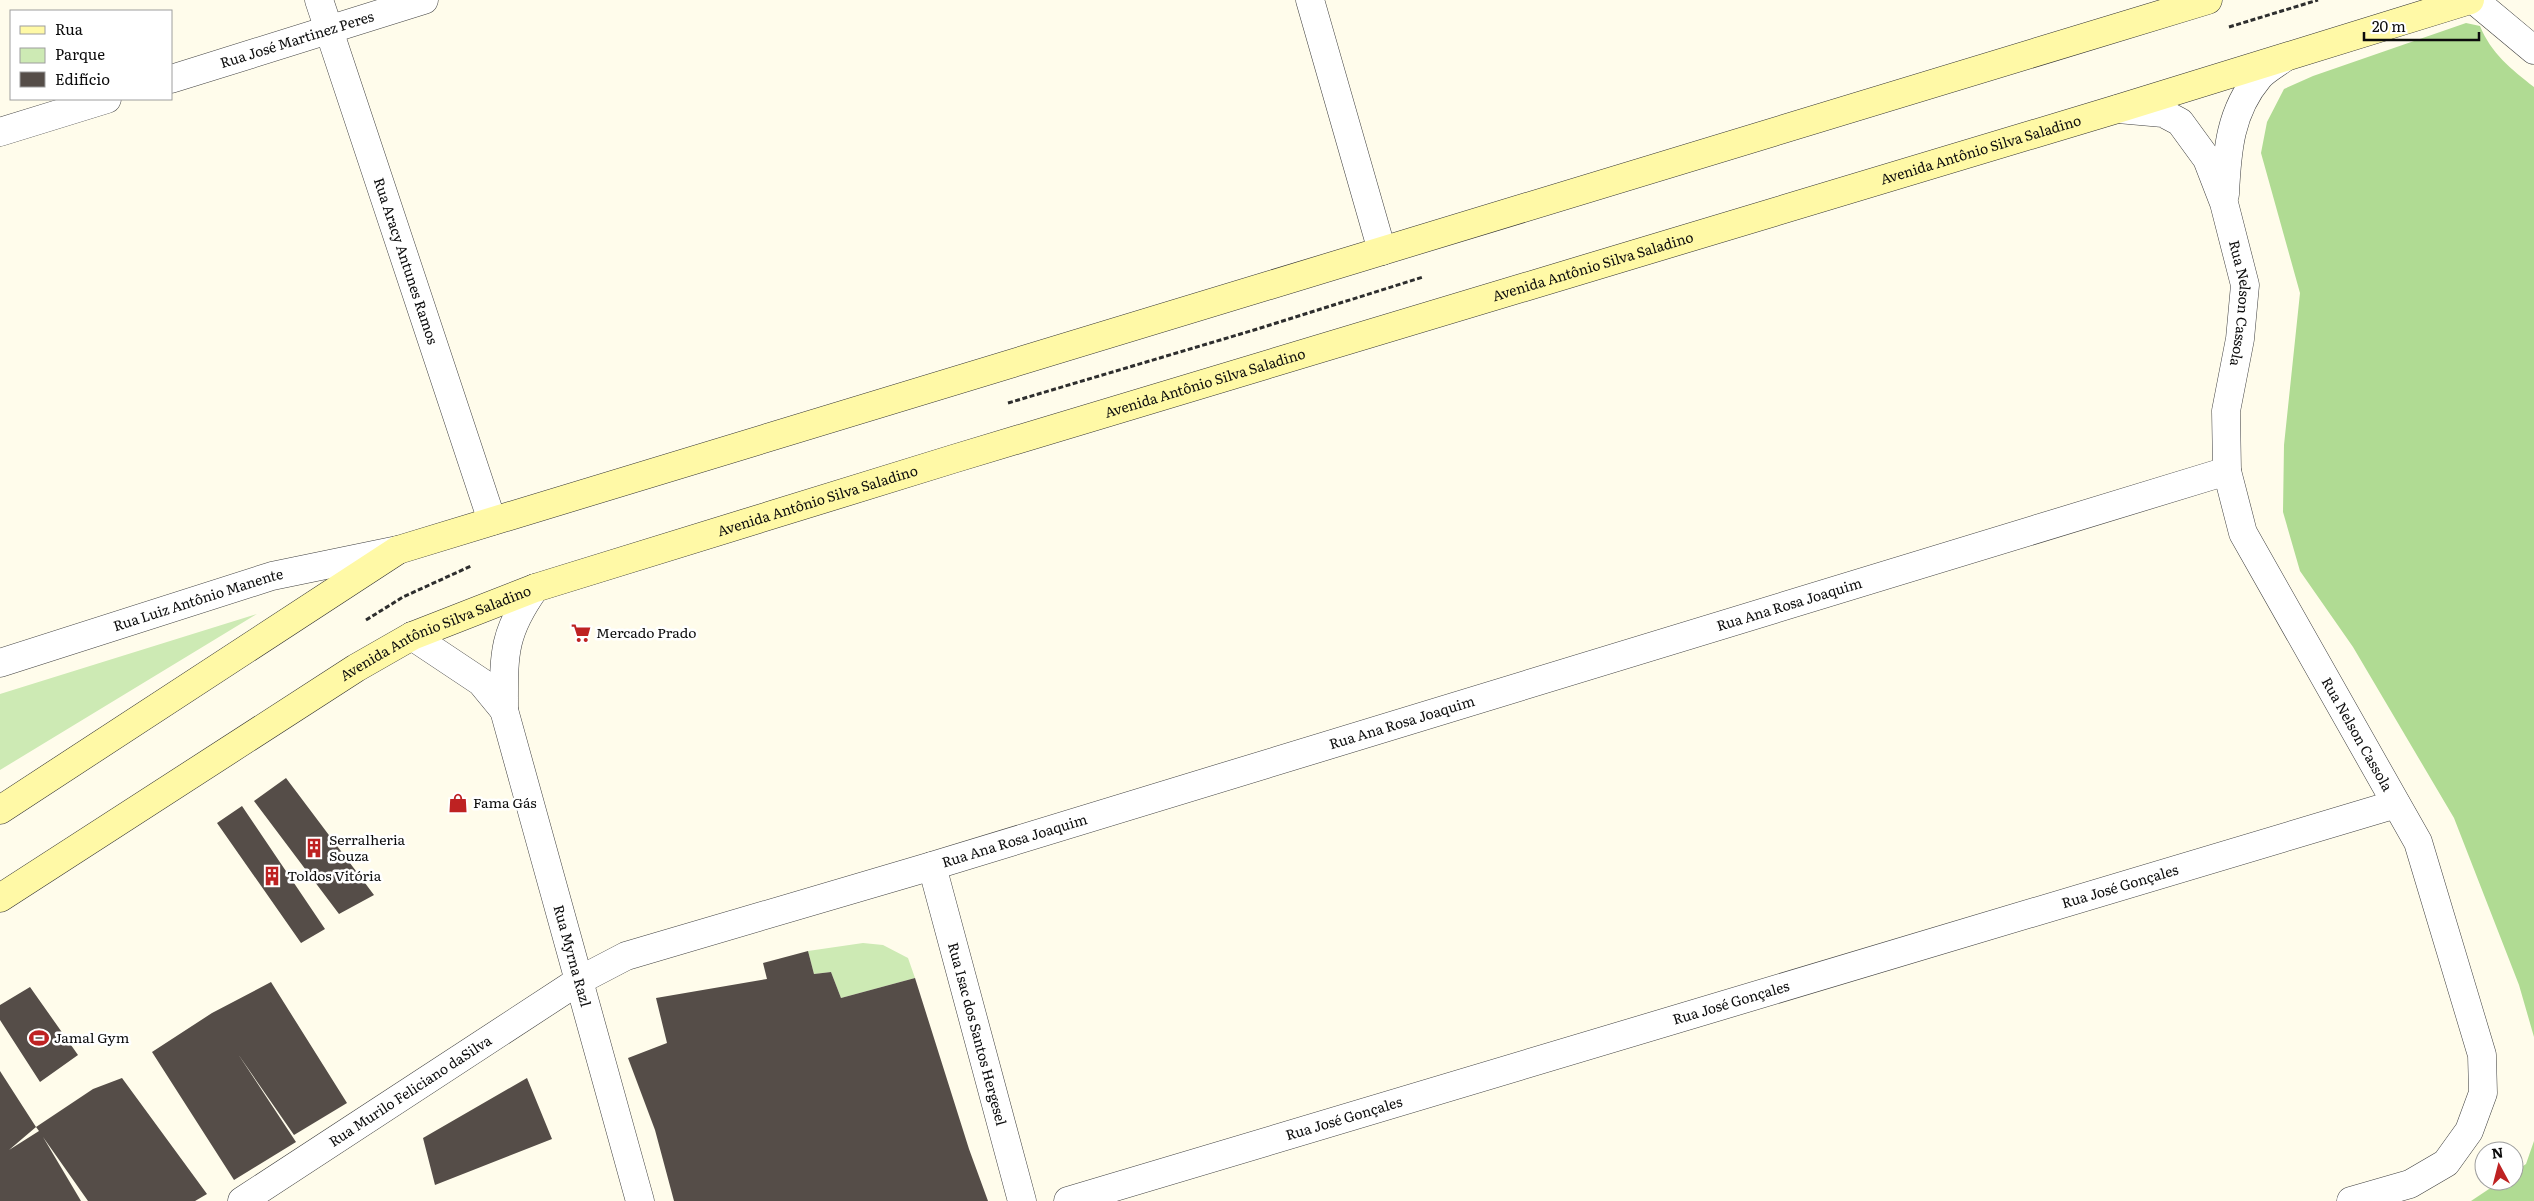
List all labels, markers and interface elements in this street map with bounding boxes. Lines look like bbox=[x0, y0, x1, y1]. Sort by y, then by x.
street label: Rua José Martinez Peres bbox=[217, 5, 376, 72]
legend bbox=[10, 10, 172, 100]
scale bar bbox=[2364, 10, 2479, 42]
text: 20 m bbox=[2372, 14, 2406, 37]
text: Rua bbox=[55, 17, 84, 40]
text: Parque bbox=[55, 42, 105, 65]
text: Edifício bbox=[55, 67, 110, 90]
street label: Avenida Antônio Silva Saladino bbox=[1878, 109, 2083, 189]
street label: Rua Aracy Antunes Ramos bbox=[370, 175, 444, 347]
street label: Avenida Antônio Silva Saladino bbox=[1490, 226, 1695, 305]
street label: Rua Nelson Cassola bbox=[2225, 238, 2256, 369]
street label: Avenida Antônio Silva Saladino bbox=[1102, 343, 1308, 422]
street label: Avenida Antônio Silva Saladino bbox=[714, 460, 920, 540]
street label: Rua Luiz Antônio Manente bbox=[110, 563, 285, 635]
street label: Rua Ana Rosa Joaquim bbox=[1714, 572, 1865, 635]
street label: Avenida Antônio Silva Saladino bbox=[336, 580, 534, 685]
supermarket icon: Mercado Prado bbox=[570, 622, 592, 644]
place label: Mercado Prado bbox=[596, 622, 696, 642]
street label: Rua Nelson Cassola bbox=[2318, 673, 2398, 795]
street label: Rua Ana Rosa Joaquim bbox=[1326, 690, 1477, 753]
shop icon: Fama Gás bbox=[447, 792, 469, 814]
place label: Fama Gás bbox=[473, 792, 537, 812]
street label: Rua Ana Rosa Joaquim bbox=[939, 808, 1090, 871]
place label: Serralheria Souza bbox=[329, 829, 406, 865]
building icon: Serralheria Souza bbox=[303, 837, 325, 859]
street label: Rua José Gonçales bbox=[2059, 859, 2180, 912]
building icon: Toldos Vitória bbox=[261, 865, 283, 887]
place label: Toldos Vitória bbox=[287, 865, 382, 885]
street label: Rua Myrna Razl bbox=[549, 902, 597, 1009]
street label: Rua Isac dos Santos Hergesel bbox=[944, 940, 1012, 1128]
street label: Rua José Gonçales bbox=[1670, 975, 1791, 1029]
sports icon: Jamal Gym bbox=[28, 1027, 50, 1049]
place label: Jamal Gym bbox=[54, 1027, 130, 1047]
street label: Rua Murilo Feliciano daSilva bbox=[324, 1029, 495, 1151]
street label: Rua José Gonçales bbox=[1283, 1091, 1404, 1144]
north arrow bbox=[2474, 1141, 2524, 1191]
text: N bbox=[2490, 1141, 2505, 1163]

